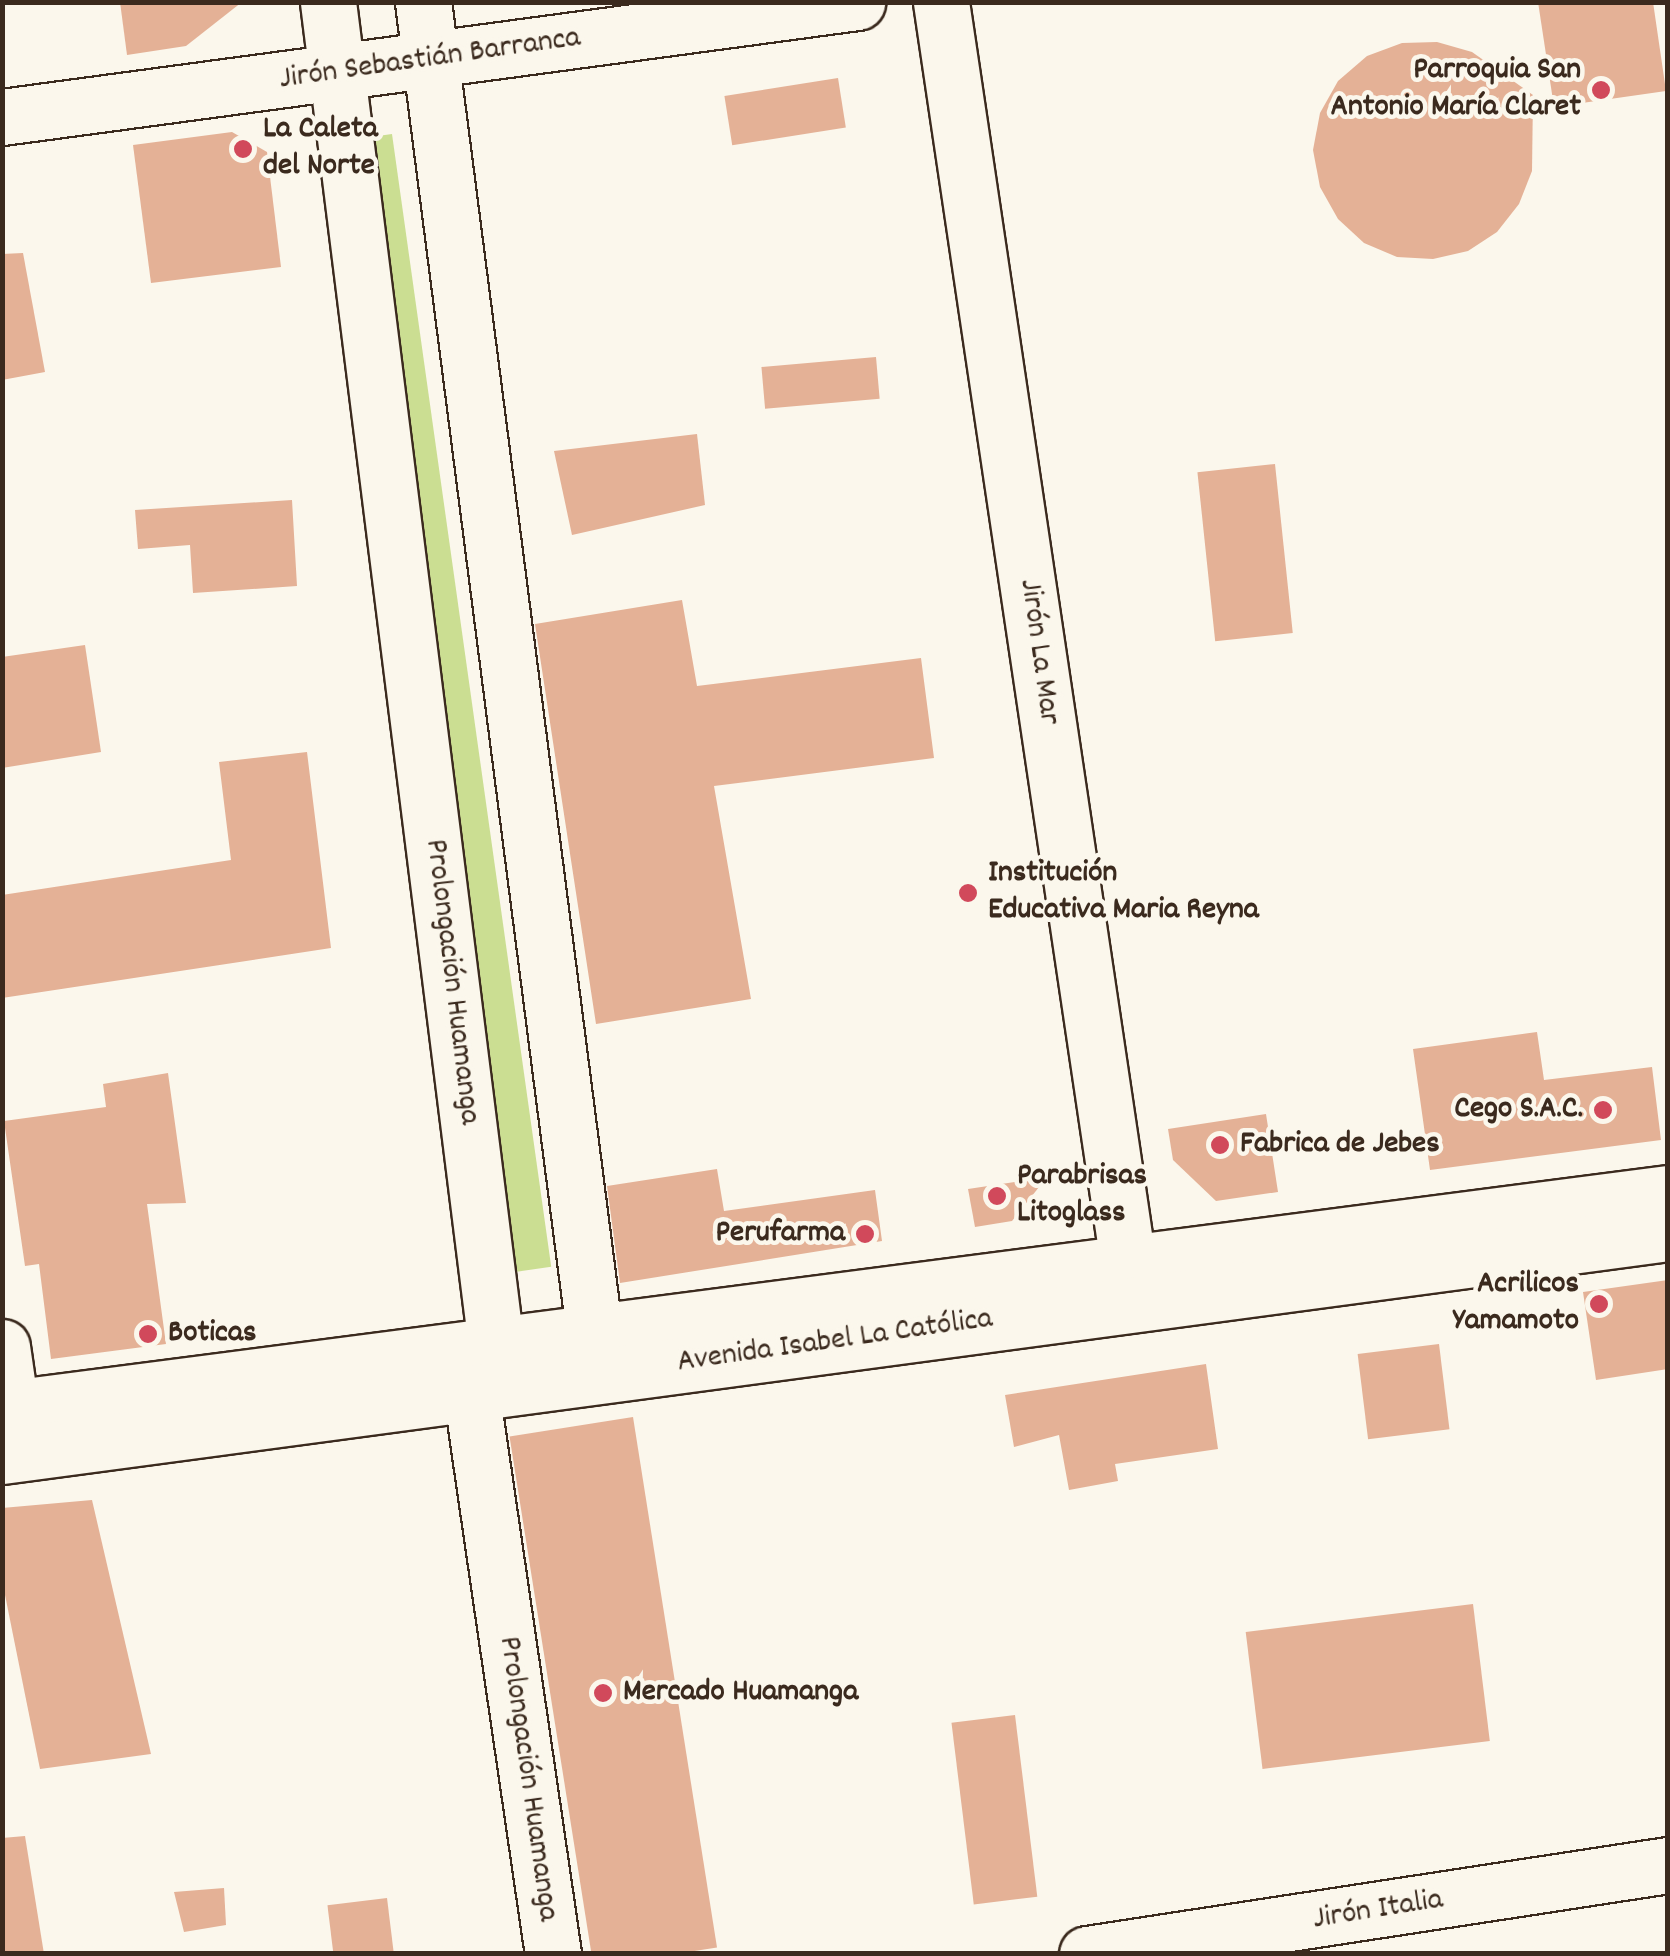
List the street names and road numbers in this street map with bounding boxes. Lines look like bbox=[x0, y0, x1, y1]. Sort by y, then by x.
street label: Jirón Sebastián Barranca bbox=[277, 20, 583, 100]
street label: Jirón La Mar bbox=[1009, 577, 1067, 727]
street label: Prolongación Huamanga bbox=[414, 837, 488, 1127]
street label: Avenida Isabel La Católica bbox=[675, 1301, 995, 1383]
street label: Prolongación Huamanga bbox=[488, 1634, 566, 1924]
street label: Jirón Italia bbox=[1310, 1882, 1446, 1940]

